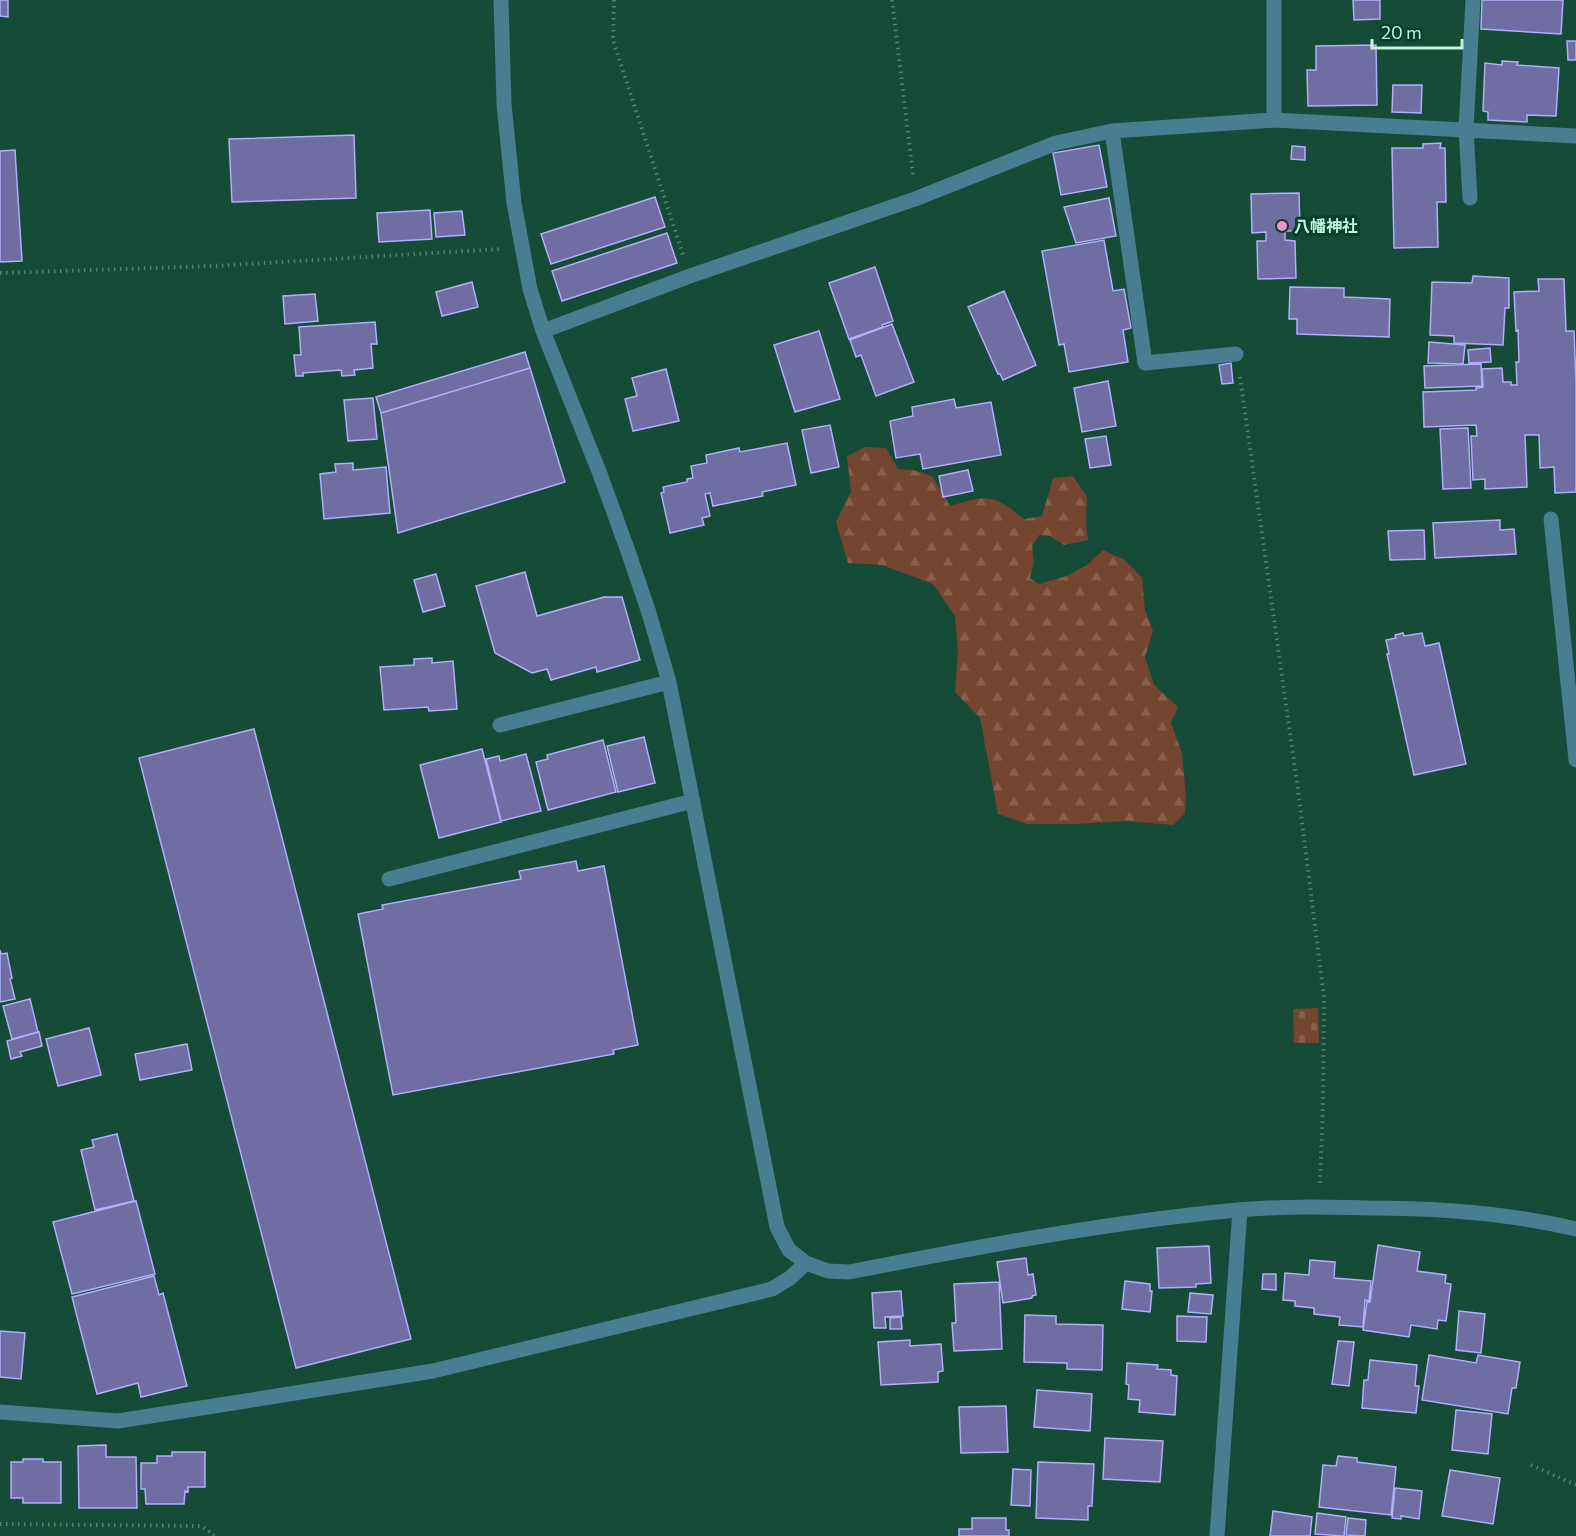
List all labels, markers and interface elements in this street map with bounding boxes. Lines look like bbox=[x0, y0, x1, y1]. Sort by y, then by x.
scale bar bbox=[1372, 12, 1462, 50]
text: 20 m bbox=[1381, 21, 1422, 43]
place label: 八幡神社 bbox=[1294, 216, 1358, 235]
marker: 八幡神社 bbox=[1275, 219, 1289, 233]

